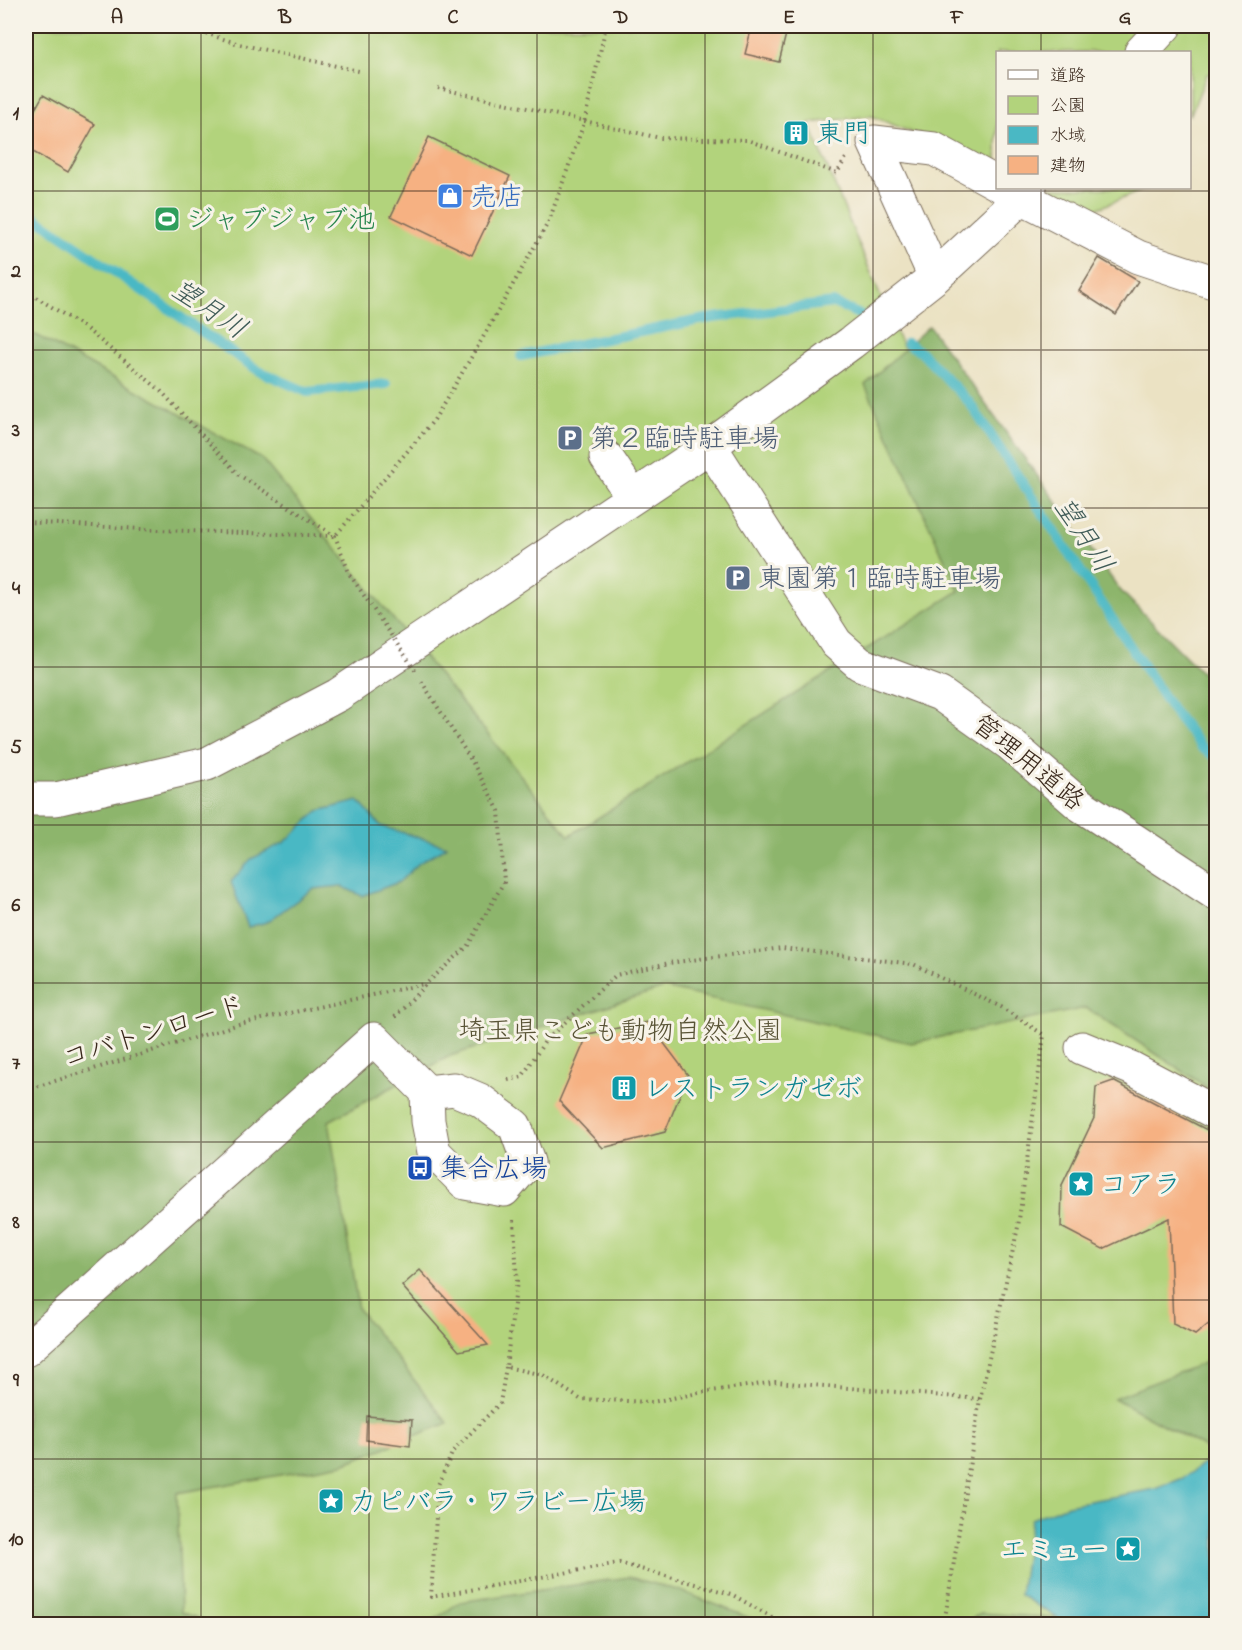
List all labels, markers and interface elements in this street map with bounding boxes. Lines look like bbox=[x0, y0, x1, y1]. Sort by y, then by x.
text: A bbox=[111, 4, 123, 33]
text: B bbox=[277, 4, 292, 33]
text: C bbox=[448, 4, 459, 33]
text: D bbox=[613, 4, 628, 33]
text: E bbox=[783, 4, 795, 33]
text: F bbox=[950, 4, 964, 33]
text: G bbox=[1119, 4, 1132, 33]
legend bbox=[996, 51, 1191, 189]
text: 道路 bbox=[1050, 64, 1086, 90]
text: 公園 bbox=[1050, 94, 1086, 120]
text: 1 bbox=[13, 100, 20, 129]
place label: 東門 bbox=[816, 116, 870, 155]
building icon: 東門 bbox=[781, 118, 811, 148]
text: 水域 bbox=[1050, 124, 1086, 150]
text: 建物 bbox=[1050, 154, 1086, 180]
place label: 売店 bbox=[470, 179, 524, 218]
shop icon: 売店 bbox=[435, 181, 465, 211]
place label: ジャブジャブ池 bbox=[186, 202, 375, 241]
sports icon: ジャブジャブ池 bbox=[152, 204, 182, 234]
text: 2 bbox=[10, 258, 21, 287]
water label: 望月川 bbox=[162, 270, 254, 351]
text: 3 bbox=[11, 417, 20, 446]
place label: 第２臨時駐車場 bbox=[590, 421, 779, 460]
parking icon: 第２臨時駐車場 bbox=[555, 423, 585, 453]
water label: 望月川 bbox=[1042, 490, 1122, 582]
place label: 東園第１臨時駐車場 bbox=[758, 561, 1001, 600]
parking icon: 東園第１臨時駐車場 bbox=[723, 563, 753, 593]
text: 4 bbox=[12, 575, 21, 604]
street label: 管理用道路 bbox=[963, 706, 1092, 822]
text: 5 bbox=[10, 734, 22, 763]
text: 6 bbox=[12, 892, 21, 921]
street label: コバトンロード bbox=[58, 987, 250, 1080]
park label: 埼玉県こども動物自然公園 bbox=[458, 1013, 782, 1052]
text: 7 bbox=[12, 1050, 21, 1079]
place label: レストランガゼボ bbox=[644, 1071, 862, 1110]
building icon: レストランガゼボ bbox=[609, 1073, 639, 1103]
place label: 集合広場 bbox=[440, 1151, 548, 1190]
bus stop icon: 集合広場 bbox=[405, 1153, 435, 1183]
place label: コアラ bbox=[1100, 1167, 1181, 1206]
place icon: コアラ bbox=[1066, 1169, 1096, 1199]
text: 8 bbox=[11, 1209, 20, 1238]
text: 9 bbox=[12, 1367, 20, 1396]
place label: カピバラ・ワラビー広場 bbox=[350, 1484, 646, 1523]
place icon: カピバラ・ワラビー広場 bbox=[316, 1486, 346, 1516]
text: 10 bbox=[9, 1526, 24, 1555]
place label: エミュー bbox=[1000, 1532, 1108, 1571]
place icon: エミュー bbox=[1113, 1534, 1143, 1564]

